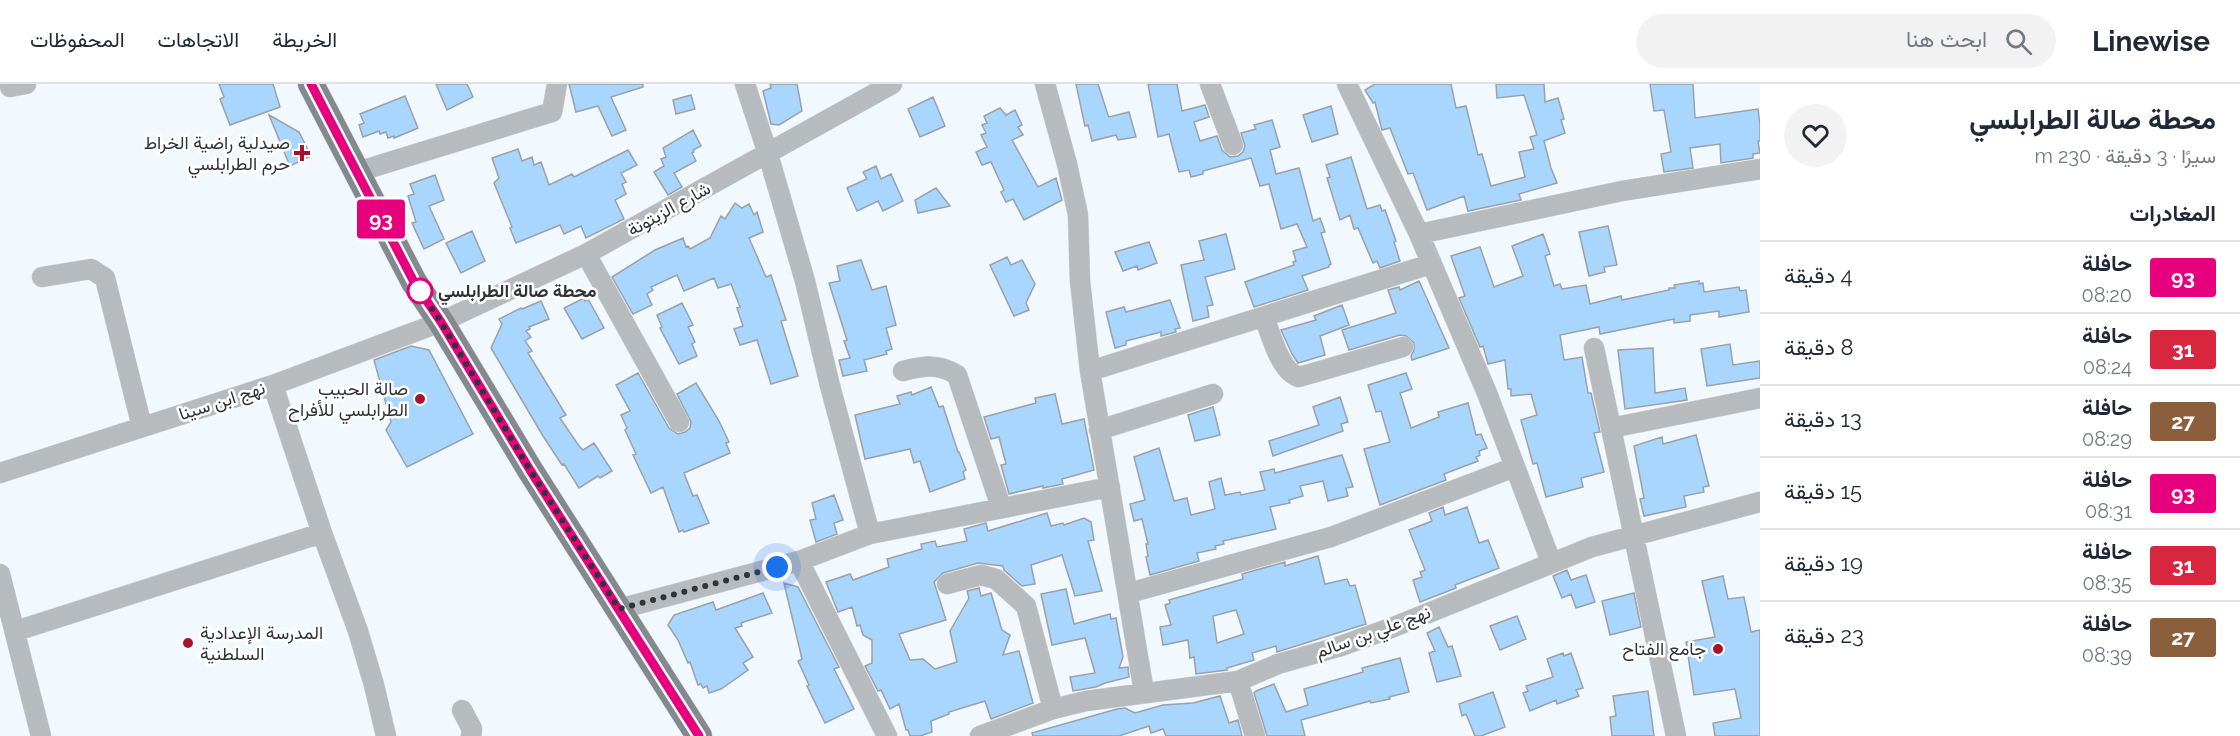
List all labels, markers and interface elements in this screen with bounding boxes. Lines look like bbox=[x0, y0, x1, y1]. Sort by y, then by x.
search box bbox=[1636, 14, 2056, 68]
icon: search bbox=[2002, 25, 2035, 58]
text: Linewise bbox=[2092, 25, 2210, 58]
text: ابحث هنا bbox=[1906, 26, 1987, 52]
text: المحفوظات bbox=[30, 27, 125, 52]
text: الاتجاهات bbox=[158, 27, 239, 52]
text: الخريطة bbox=[272, 27, 337, 52]
text: محطة صالة الطرابلسي bbox=[1969, 103, 2216, 136]
button: heart bbox=[1784, 104, 1847, 167]
place label: صيدلية راضية الخراط حرم الطرابلسي bbox=[144, 132, 290, 179]
text: سيرًا · 3 دقيقة · 230 m bbox=[2034, 144, 2216, 168]
marker: صيدلية راضية الخراط حرم الطرابلسي bbox=[295, 146, 309, 160]
street label: شارع الزيتونة bbox=[624, 177, 715, 242]
line badge: 93 bbox=[354, 200, 408, 238]
text: المغادرات bbox=[2130, 200, 2216, 226]
text: 93 bbox=[369, 207, 393, 232]
text: حافلة bbox=[2082, 250, 2132, 276]
text: 4 دقيقة bbox=[1784, 262, 1853, 288]
text: 93 bbox=[2171, 265, 2195, 290]
marker: محطة صالة الطرابلسي bbox=[407, 278, 433, 304]
place label: محطة صالة الطرابلسي bbox=[438, 280, 597, 306]
text: 08:20 bbox=[2081, 283, 2132, 307]
text: حافلة bbox=[2082, 322, 2132, 348]
text: 8 دقيقة bbox=[1784, 334, 1854, 360]
text: 31 bbox=[2172, 337, 2194, 362]
text: 08:24 bbox=[2083, 355, 2132, 379]
street label: نهج ابن سينا bbox=[176, 377, 268, 426]
place label: صالة الحبيب الطرابلسي للأفراح bbox=[288, 378, 408, 425]
marker: صالة الحبيب الطرابلسي للأفراح bbox=[413, 392, 427, 406]
text: حافلة bbox=[2082, 394, 2132, 420]
text: 13 دقيقة bbox=[1784, 406, 1862, 432]
text: 27 bbox=[2171, 409, 2195, 434]
text: 08:29 bbox=[2082, 427, 2132, 451]
text: حافلة bbox=[2082, 466, 2132, 492]
text: 15 دقيقة bbox=[1784, 478, 1862, 504]
text: 93 bbox=[2171, 481, 2195, 506]
text: 08:31 bbox=[2085, 499, 2132, 523]
text: حافلة bbox=[2082, 538, 2132, 564]
text: 19 دقيقة bbox=[1784, 550, 1863, 576]
your location bbox=[762, 552, 792, 582]
text: 31 bbox=[2172, 553, 2194, 578]
text: 08:35 bbox=[2083, 571, 2132, 595]
street label: نهج علي بن سالم bbox=[1312, 601, 1435, 667]
text: حافلة bbox=[2082, 610, 2132, 636]
place label: المدرسة الإعدادية السلطنية bbox=[200, 622, 323, 664]
text: 23 دقيقة bbox=[1784, 622, 1864, 648]
text: 27 bbox=[2171, 625, 2195, 650]
marker: المدرسة الإعدادية السلطنية bbox=[181, 636, 195, 650]
place label: جامع الفتاح bbox=[1622, 638, 1706, 661]
marker: جامع الفتاح bbox=[1711, 642, 1725, 656]
text: 08:39 bbox=[2082, 643, 2132, 667]

